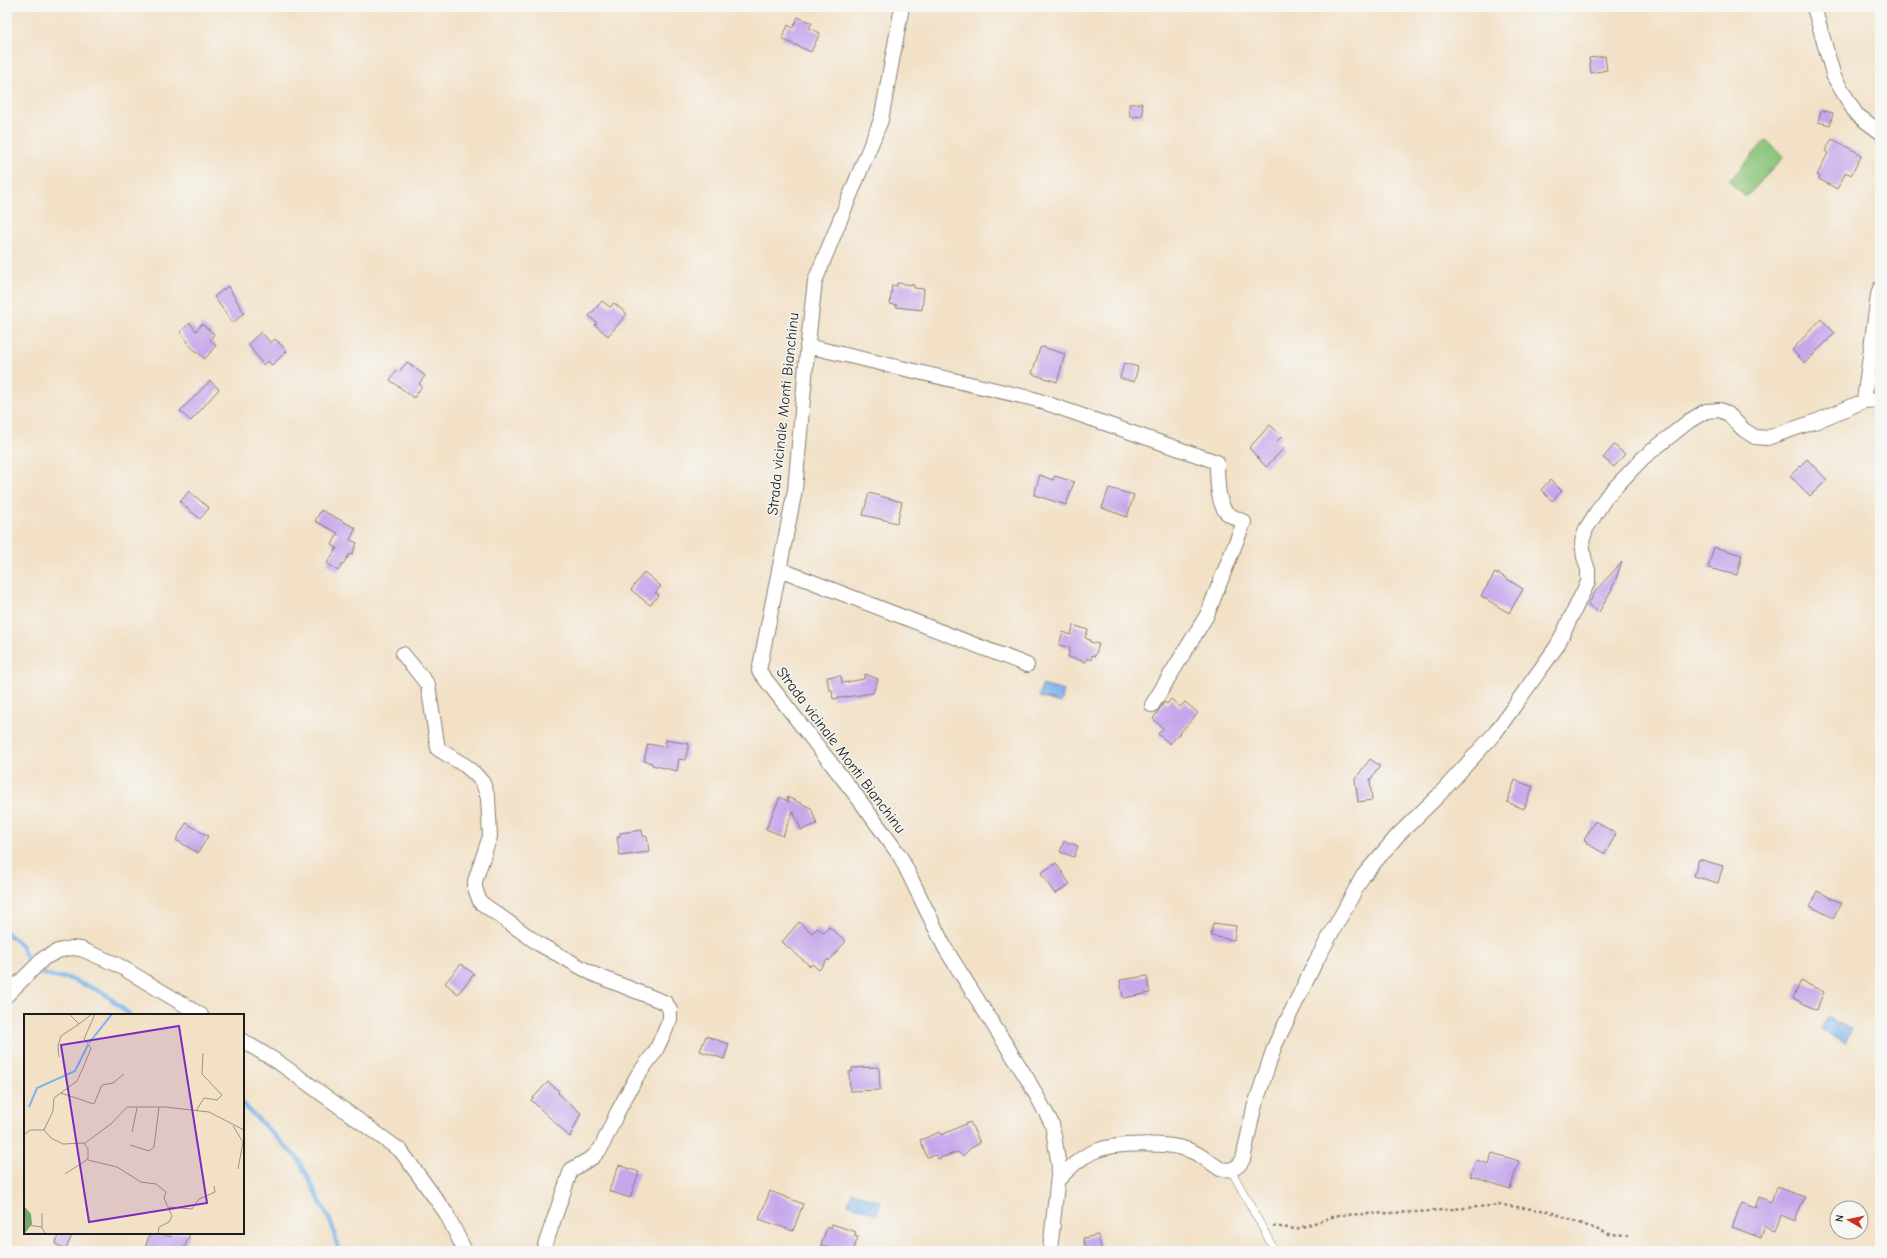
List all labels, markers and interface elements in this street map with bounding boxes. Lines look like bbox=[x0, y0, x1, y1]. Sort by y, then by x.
street label: Strada vicinale Monti Bianchinu bbox=[763, 312, 803, 516]
street label: Strada vicinale Monti Bianchinu bbox=[773, 663, 909, 837]
inset map bbox=[24, 1014, 244, 1234]
north arrow bbox=[1829, 1200, 1869, 1240]
text: N bbox=[1833, 1214, 1847, 1223]

